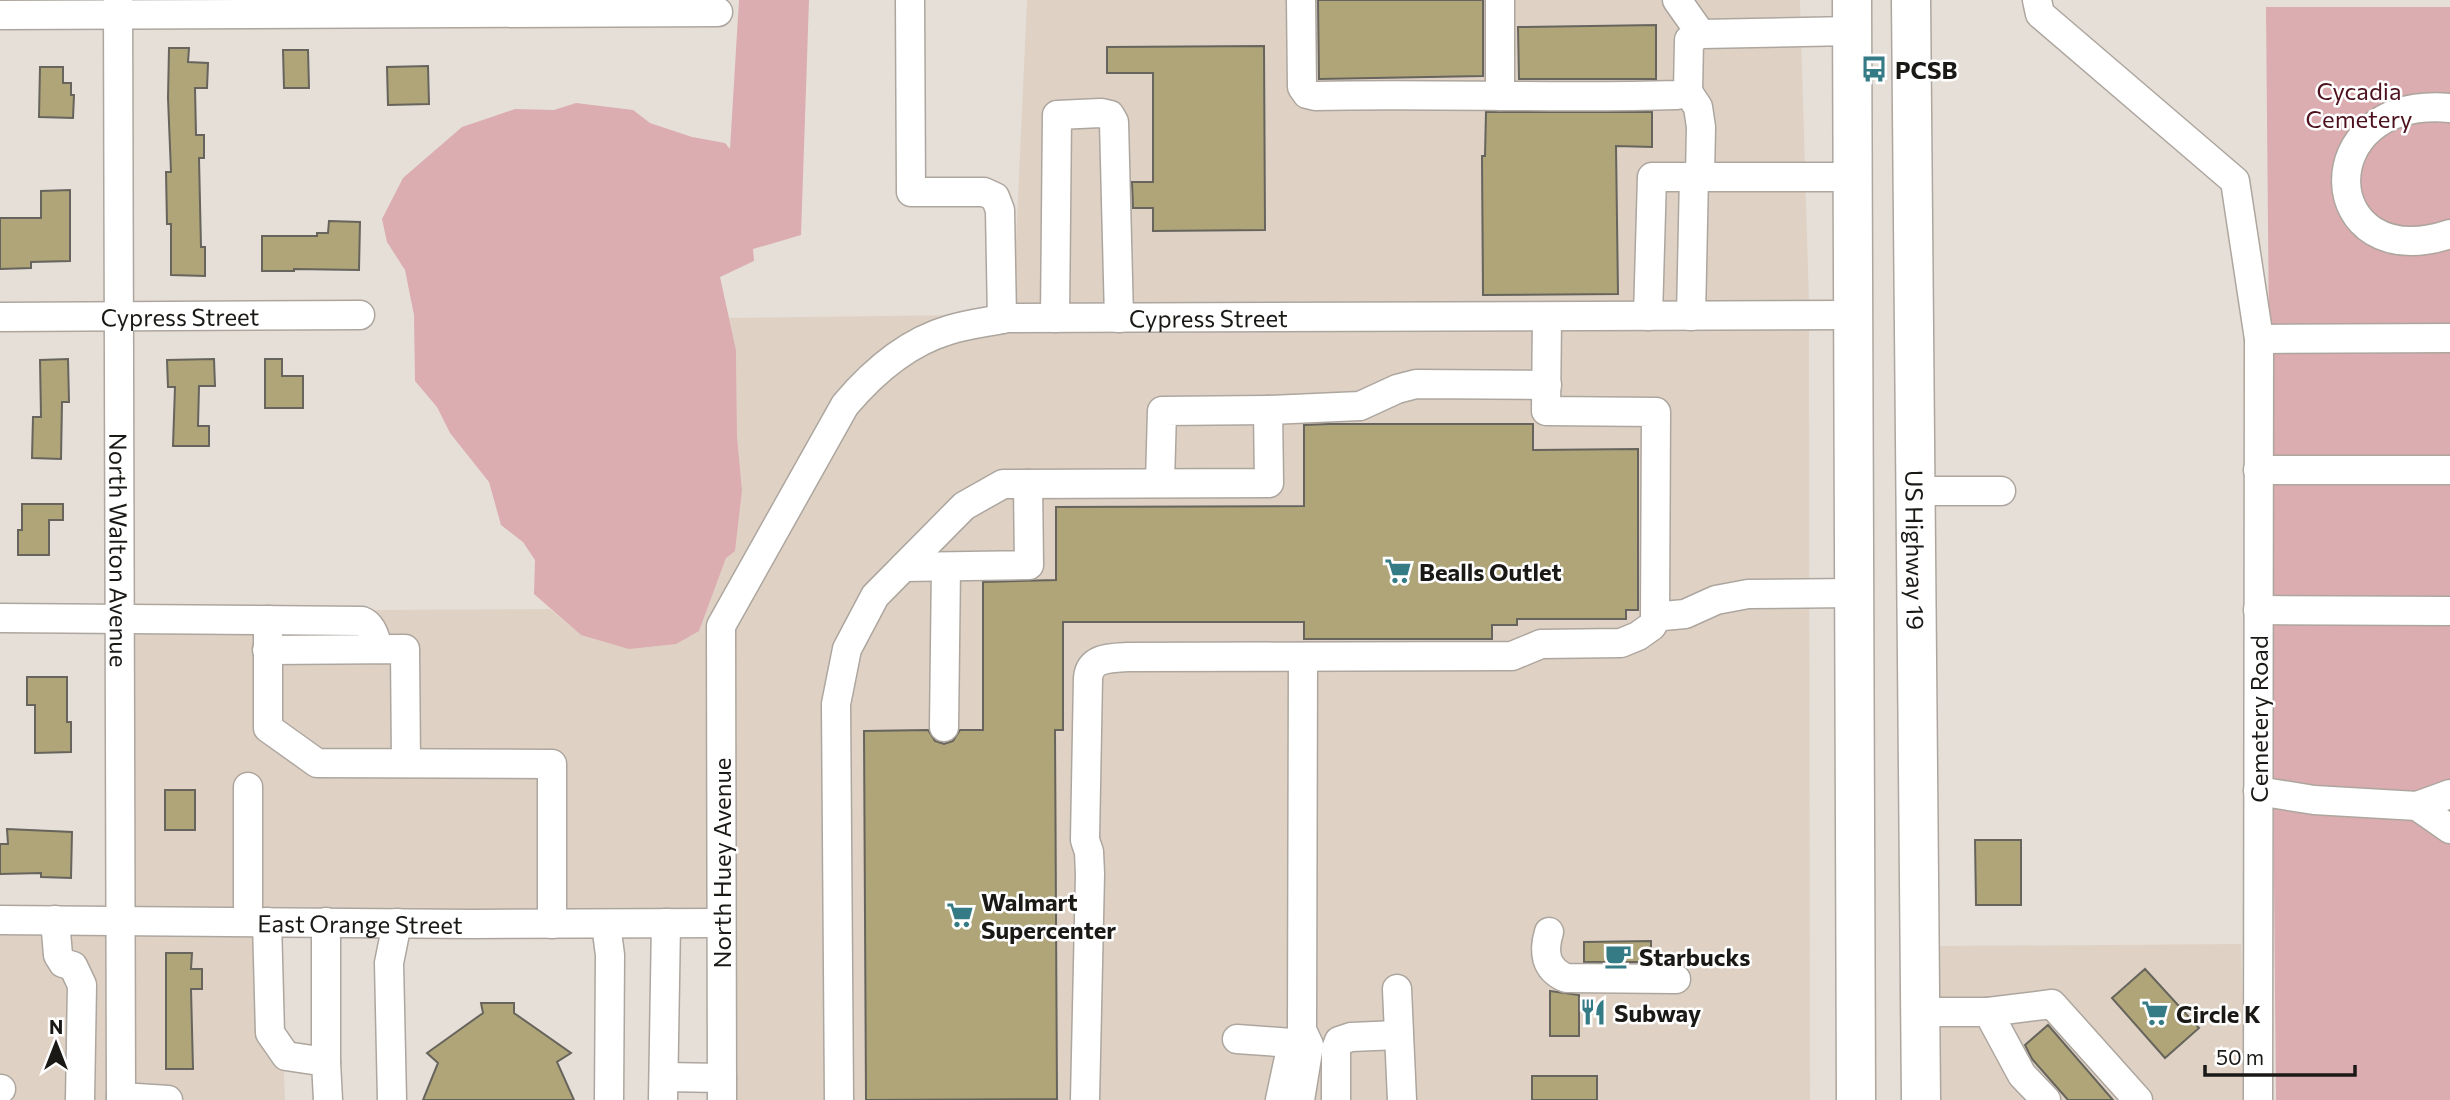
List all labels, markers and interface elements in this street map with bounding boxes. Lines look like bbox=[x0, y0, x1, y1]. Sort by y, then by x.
bus stop icon: PCSB bbox=[1859, 54, 1889, 84]
place label: PCSB bbox=[1895, 55, 1957, 84]
park label: Cycadia Cemetery bbox=[2306, 76, 2412, 133]
street label: Cypress Street bbox=[101, 301, 260, 331]
street label: Cypress Street bbox=[1129, 303, 1288, 332]
street label: North Walton Avenue bbox=[105, 433, 134, 667]
street label: US Highway 19 bbox=[1901, 470, 1931, 630]
supermarket icon: Bealls Outlet bbox=[1383, 556, 1413, 586]
place label: Bealls Outlet bbox=[1419, 557, 1562, 586]
street label: Cemetery Road bbox=[2244, 635, 2273, 803]
street label: North Huey Avenue bbox=[707, 758, 736, 968]
place label: Walmart Supercenter bbox=[981, 887, 1116, 944]
supermarket icon: Walmart Supercenter bbox=[945, 900, 975, 930]
street label: East Orange Street bbox=[257, 908, 463, 938]
cafe icon: Starbucks bbox=[1603, 941, 1633, 971]
place label: Starbucks bbox=[1639, 942, 1750, 971]
restaurant icon: Subway bbox=[1578, 997, 1608, 1027]
place label: Subway bbox=[1614, 998, 1701, 1027]
supermarket icon: Circle K bbox=[2140, 998, 2170, 1028]
place label: Circle K bbox=[2176, 999, 2261, 1028]
north arrow bbox=[21, 1009, 91, 1079]
text: N bbox=[49, 1015, 63, 1038]
scale bar bbox=[2205, 1034, 2356, 1078]
text: 50 m bbox=[2216, 1044, 2264, 1069]

